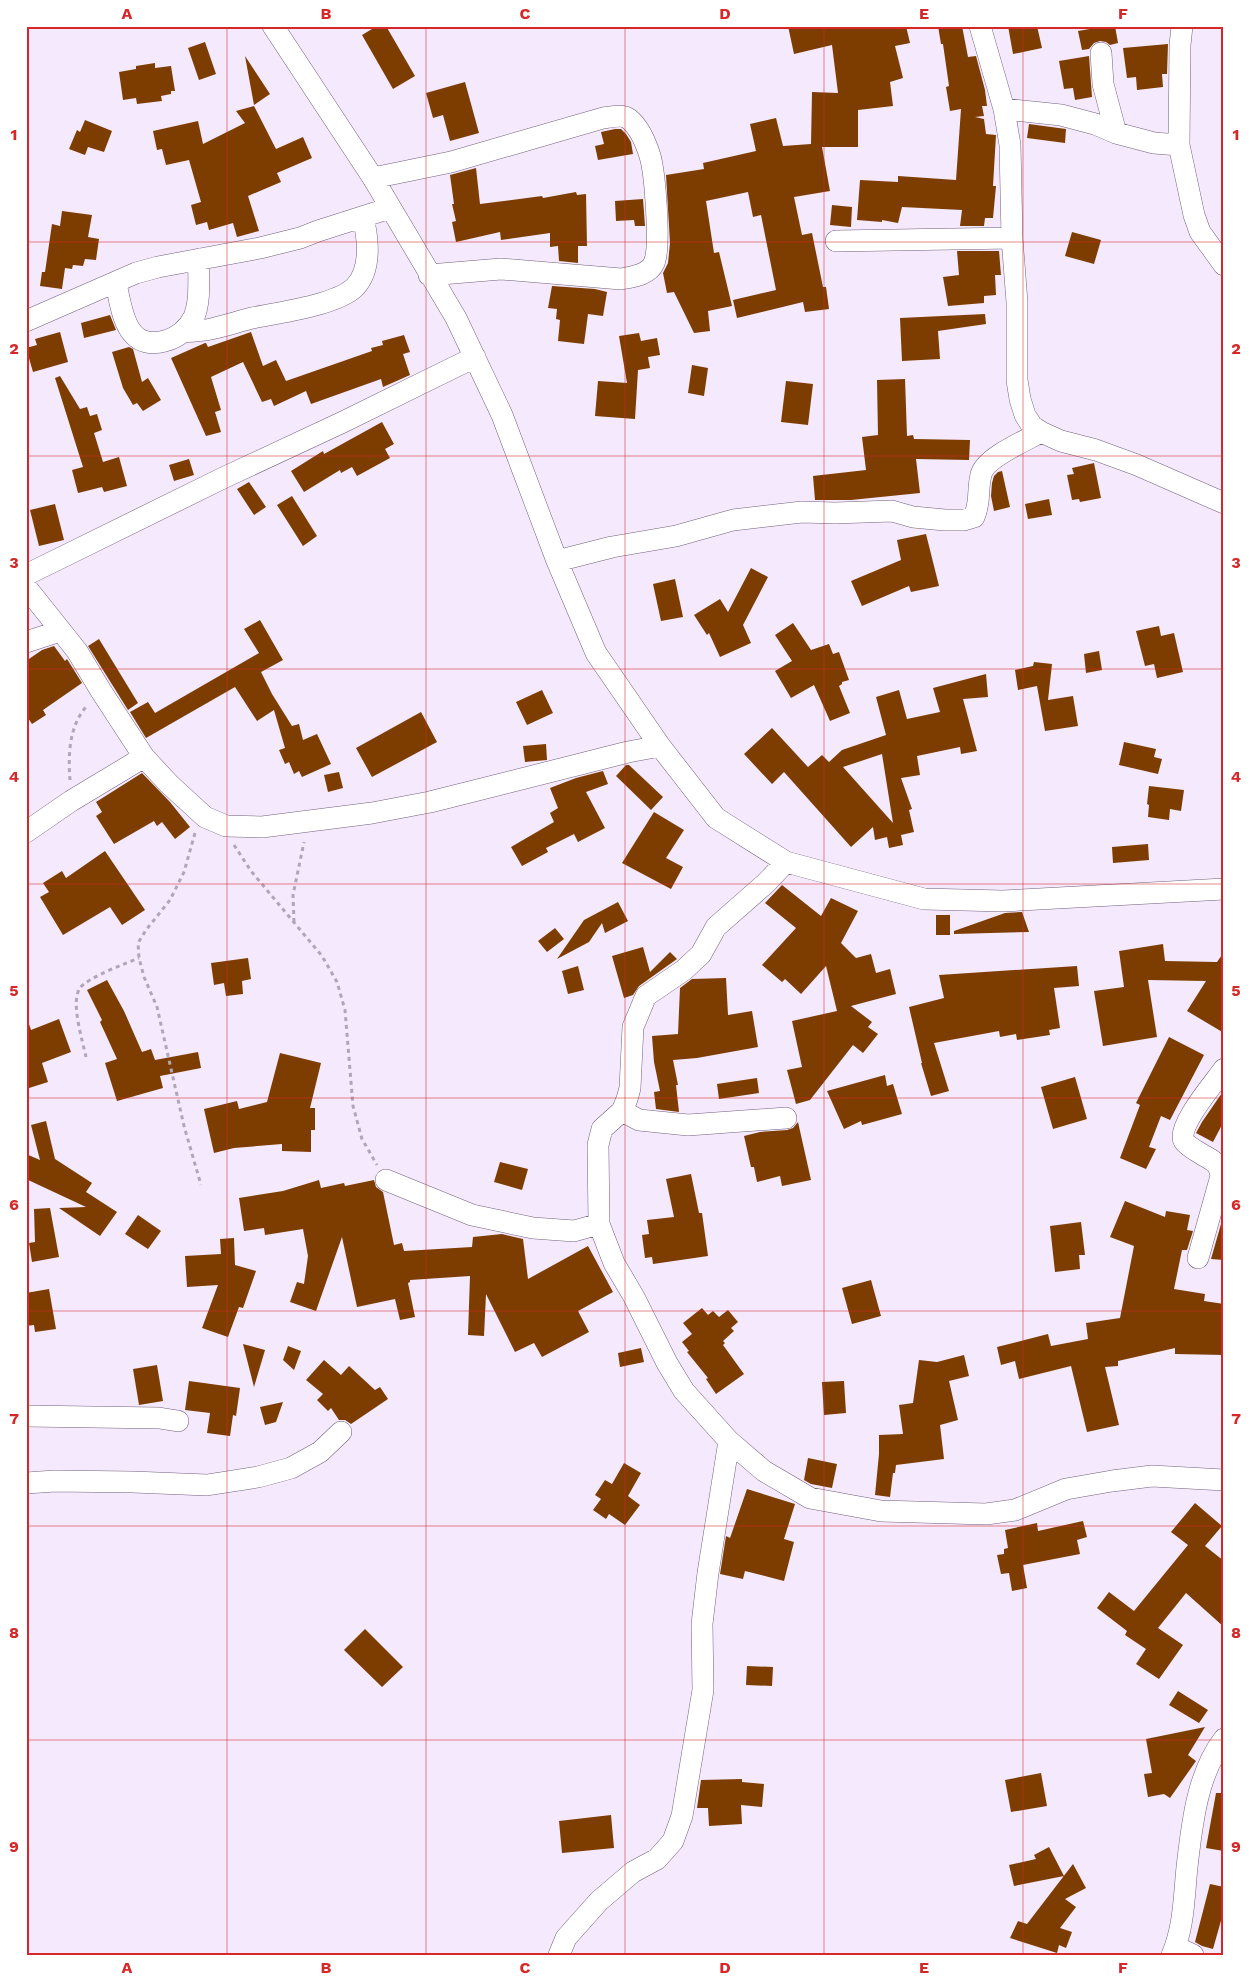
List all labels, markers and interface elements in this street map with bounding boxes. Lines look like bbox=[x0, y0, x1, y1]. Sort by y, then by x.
text: A bbox=[122, 4, 133, 23]
text: B bbox=[321, 4, 332, 23]
text: C bbox=[520, 4, 531, 23]
text: D bbox=[719, 4, 731, 23]
text: E bbox=[919, 4, 929, 23]
text: F bbox=[1118, 4, 1128, 23]
text: 1 bbox=[11, 125, 17, 144]
text: 1 bbox=[1233, 125, 1239, 144]
text: 2 bbox=[9, 339, 19, 358]
text: 2 bbox=[1231, 339, 1241, 358]
text: 3 bbox=[9, 553, 19, 572]
text: 3 bbox=[1231, 553, 1241, 572]
text: 4 bbox=[9, 767, 19, 786]
text: 4 bbox=[1231, 767, 1241, 786]
text: 5 bbox=[9, 981, 19, 1000]
text: 5 bbox=[1231, 981, 1241, 1000]
text: 6 bbox=[9, 1195, 19, 1214]
text: 6 bbox=[1231, 1195, 1241, 1214]
text: 7 bbox=[9, 1409, 19, 1428]
text: 7 bbox=[1231, 1409, 1241, 1428]
text: 8 bbox=[9, 1623, 19, 1642]
text: 8 bbox=[1231, 1623, 1241, 1642]
text: 9 bbox=[9, 1837, 19, 1856]
text: 9 bbox=[1231, 1837, 1241, 1856]
text: A bbox=[122, 1958, 133, 1977]
text: B bbox=[321, 1958, 332, 1977]
text: C bbox=[520, 1958, 531, 1977]
text: D bbox=[719, 1958, 731, 1977]
text: E bbox=[919, 1958, 929, 1977]
text: F bbox=[1118, 1958, 1128, 1977]

